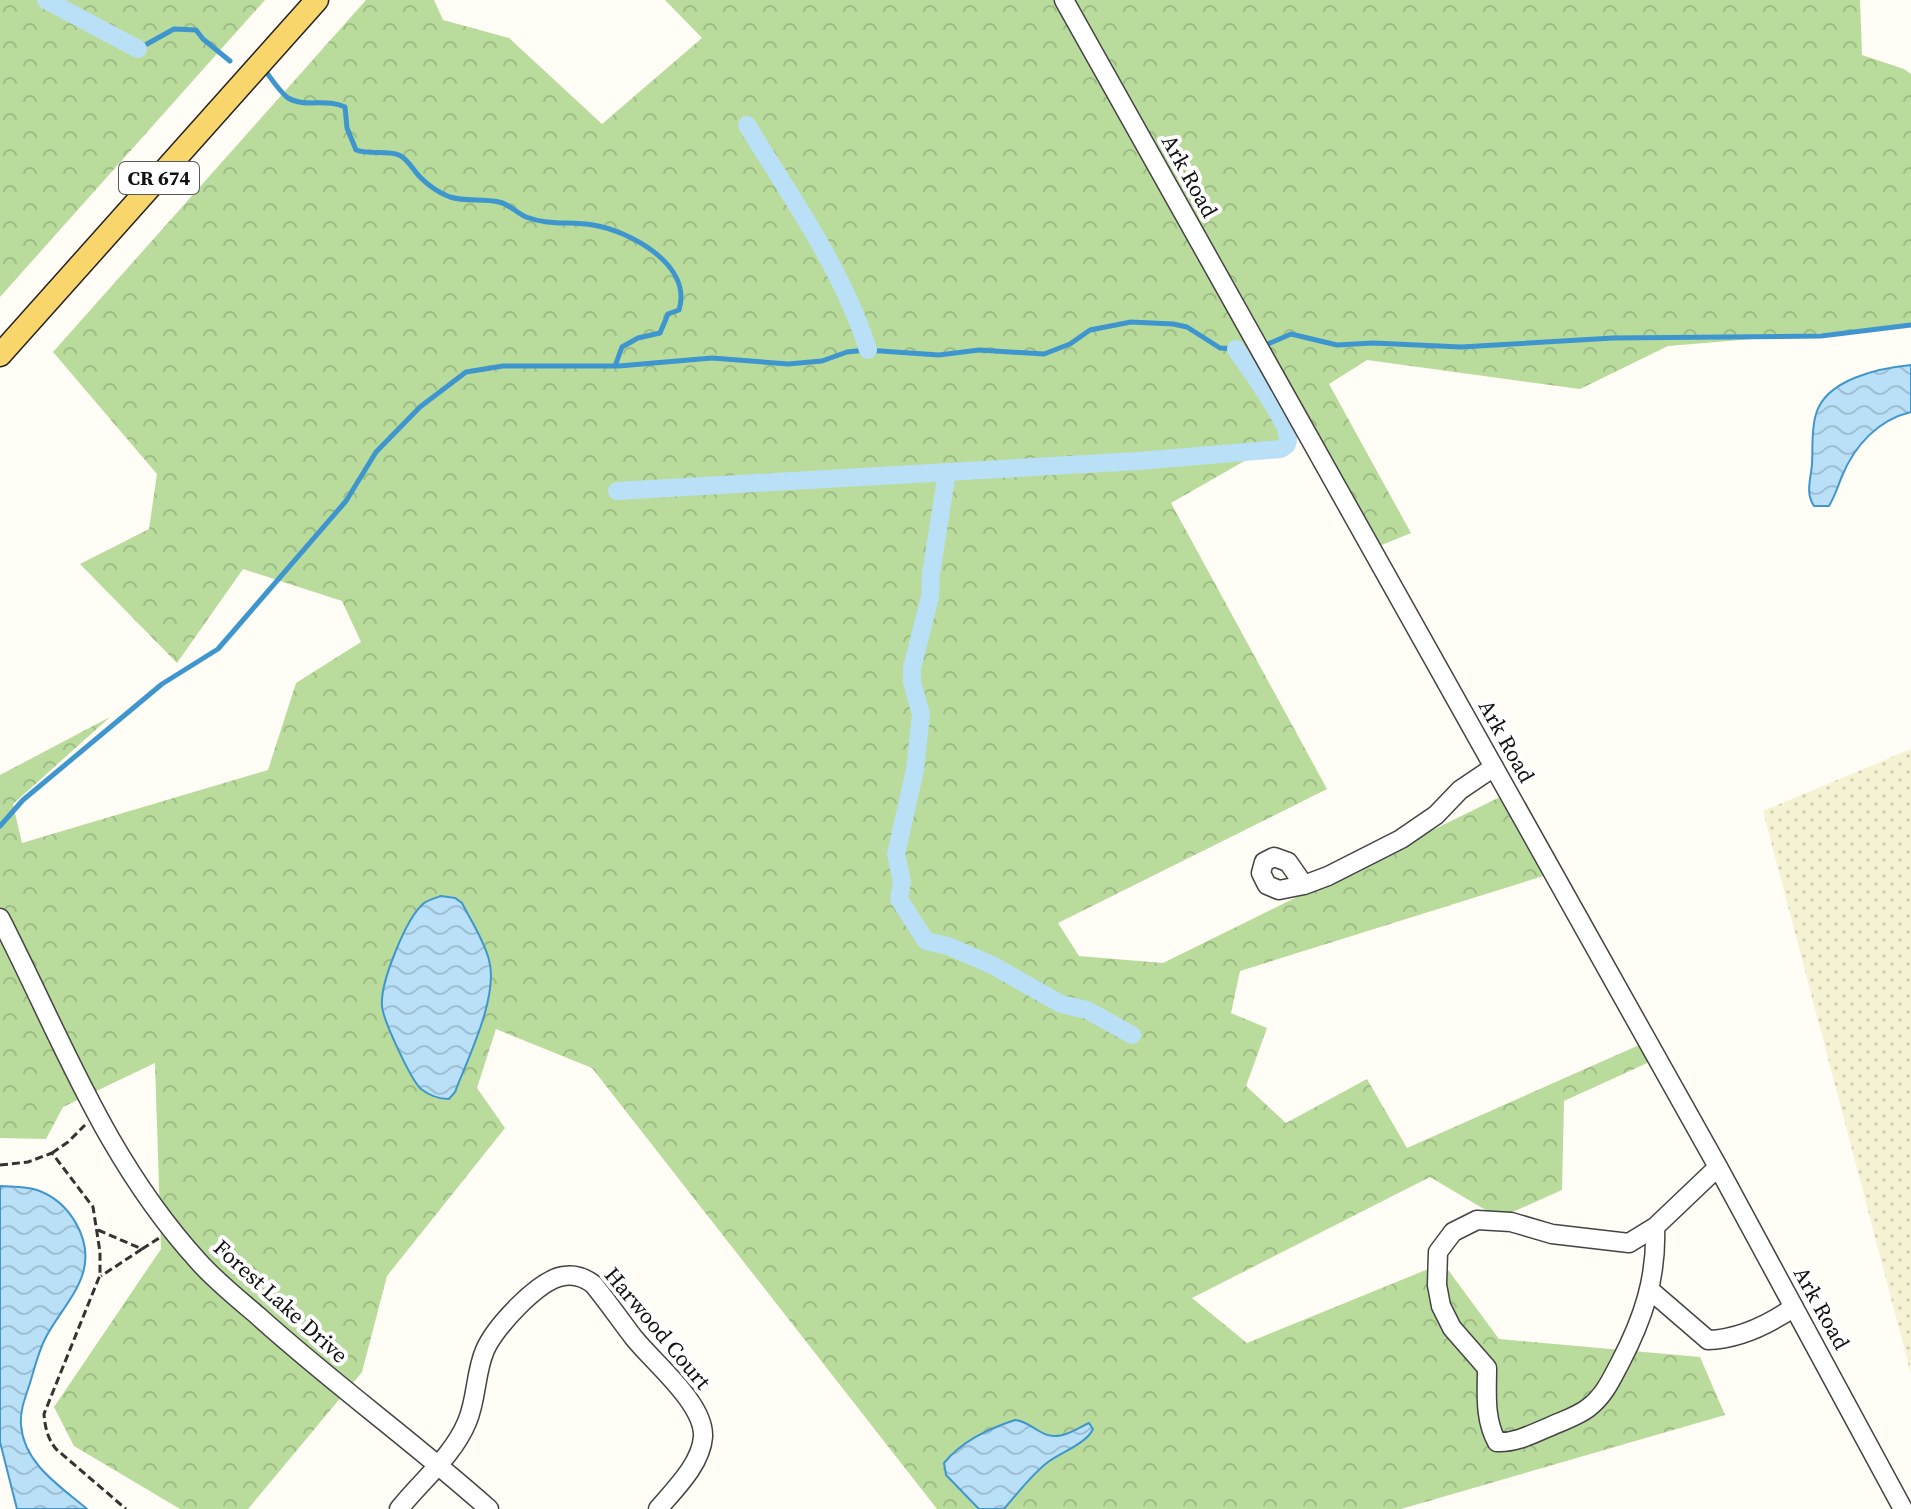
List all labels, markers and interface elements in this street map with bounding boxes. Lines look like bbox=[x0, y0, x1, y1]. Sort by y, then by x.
street label: Ark Road bbox=[1155, 129, 1225, 223]
road number: CR 674 bbox=[119, 162, 199, 194]
street label: Ark Road bbox=[1472, 694, 1542, 788]
street label: Forest Lake Drive bbox=[207, 1233, 355, 1369]
street label: Harwood Court bbox=[598, 1260, 719, 1396]
street label: Ark Road bbox=[1787, 1261, 1857, 1355]

